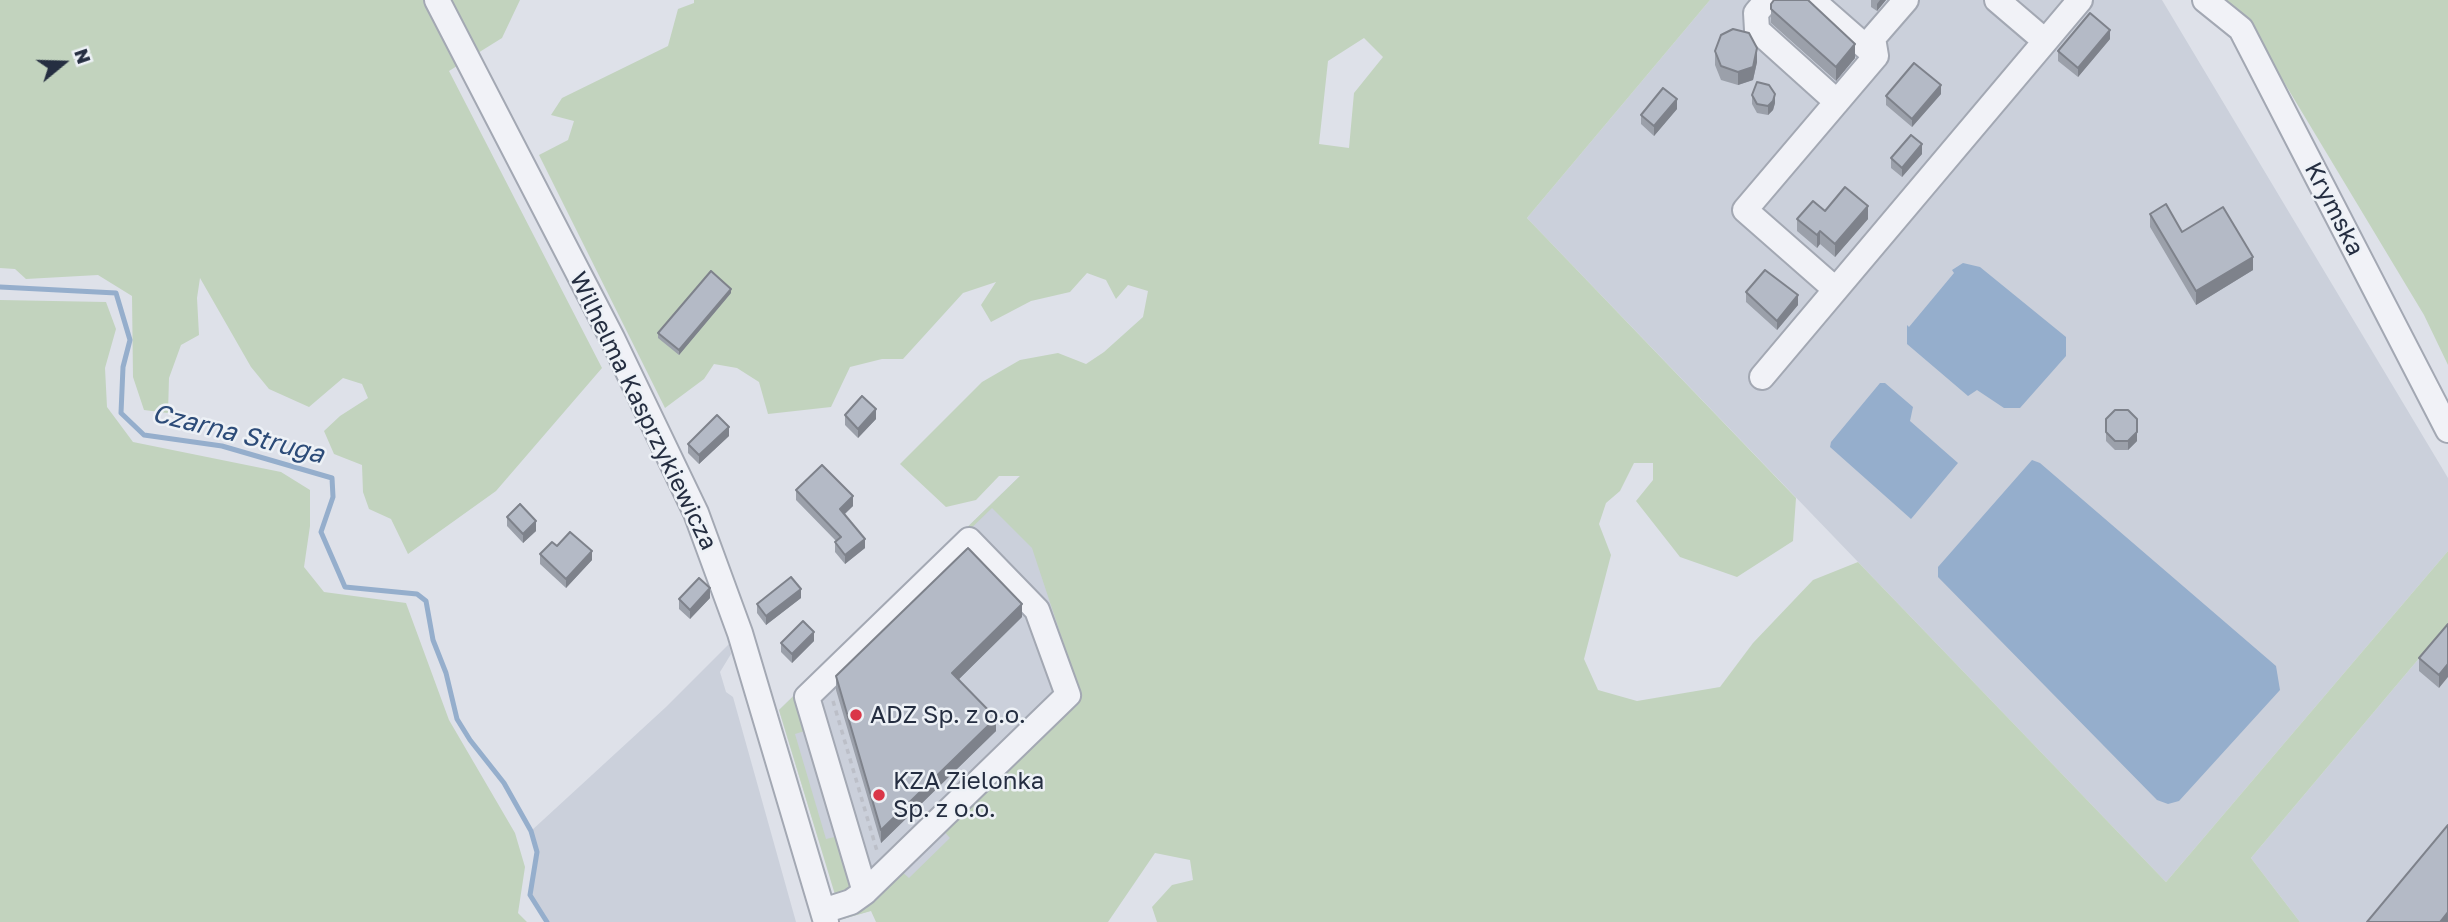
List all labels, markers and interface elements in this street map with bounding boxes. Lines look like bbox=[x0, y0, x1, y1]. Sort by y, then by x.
north arrow bbox=[28, 28, 98, 98]
text: N bbox=[70, 45, 97, 67]
street label: Krymska bbox=[2298, 158, 2370, 260]
street label: Wilhelma Kasprzykiewicza bbox=[563, 267, 723, 555]
water label: Czarna Struga bbox=[149, 398, 327, 470]
place label: ADZ Sp. z o.o. bbox=[870, 701, 1026, 729]
marker: ADZ Sp. z o.o. bbox=[848, 707, 864, 723]
place label: KZA Zielonka Sp. z o.o. bbox=[893, 767, 1044, 823]
marker: KZA Zielonka Sp. z o.o. bbox=[871, 787, 887, 803]

